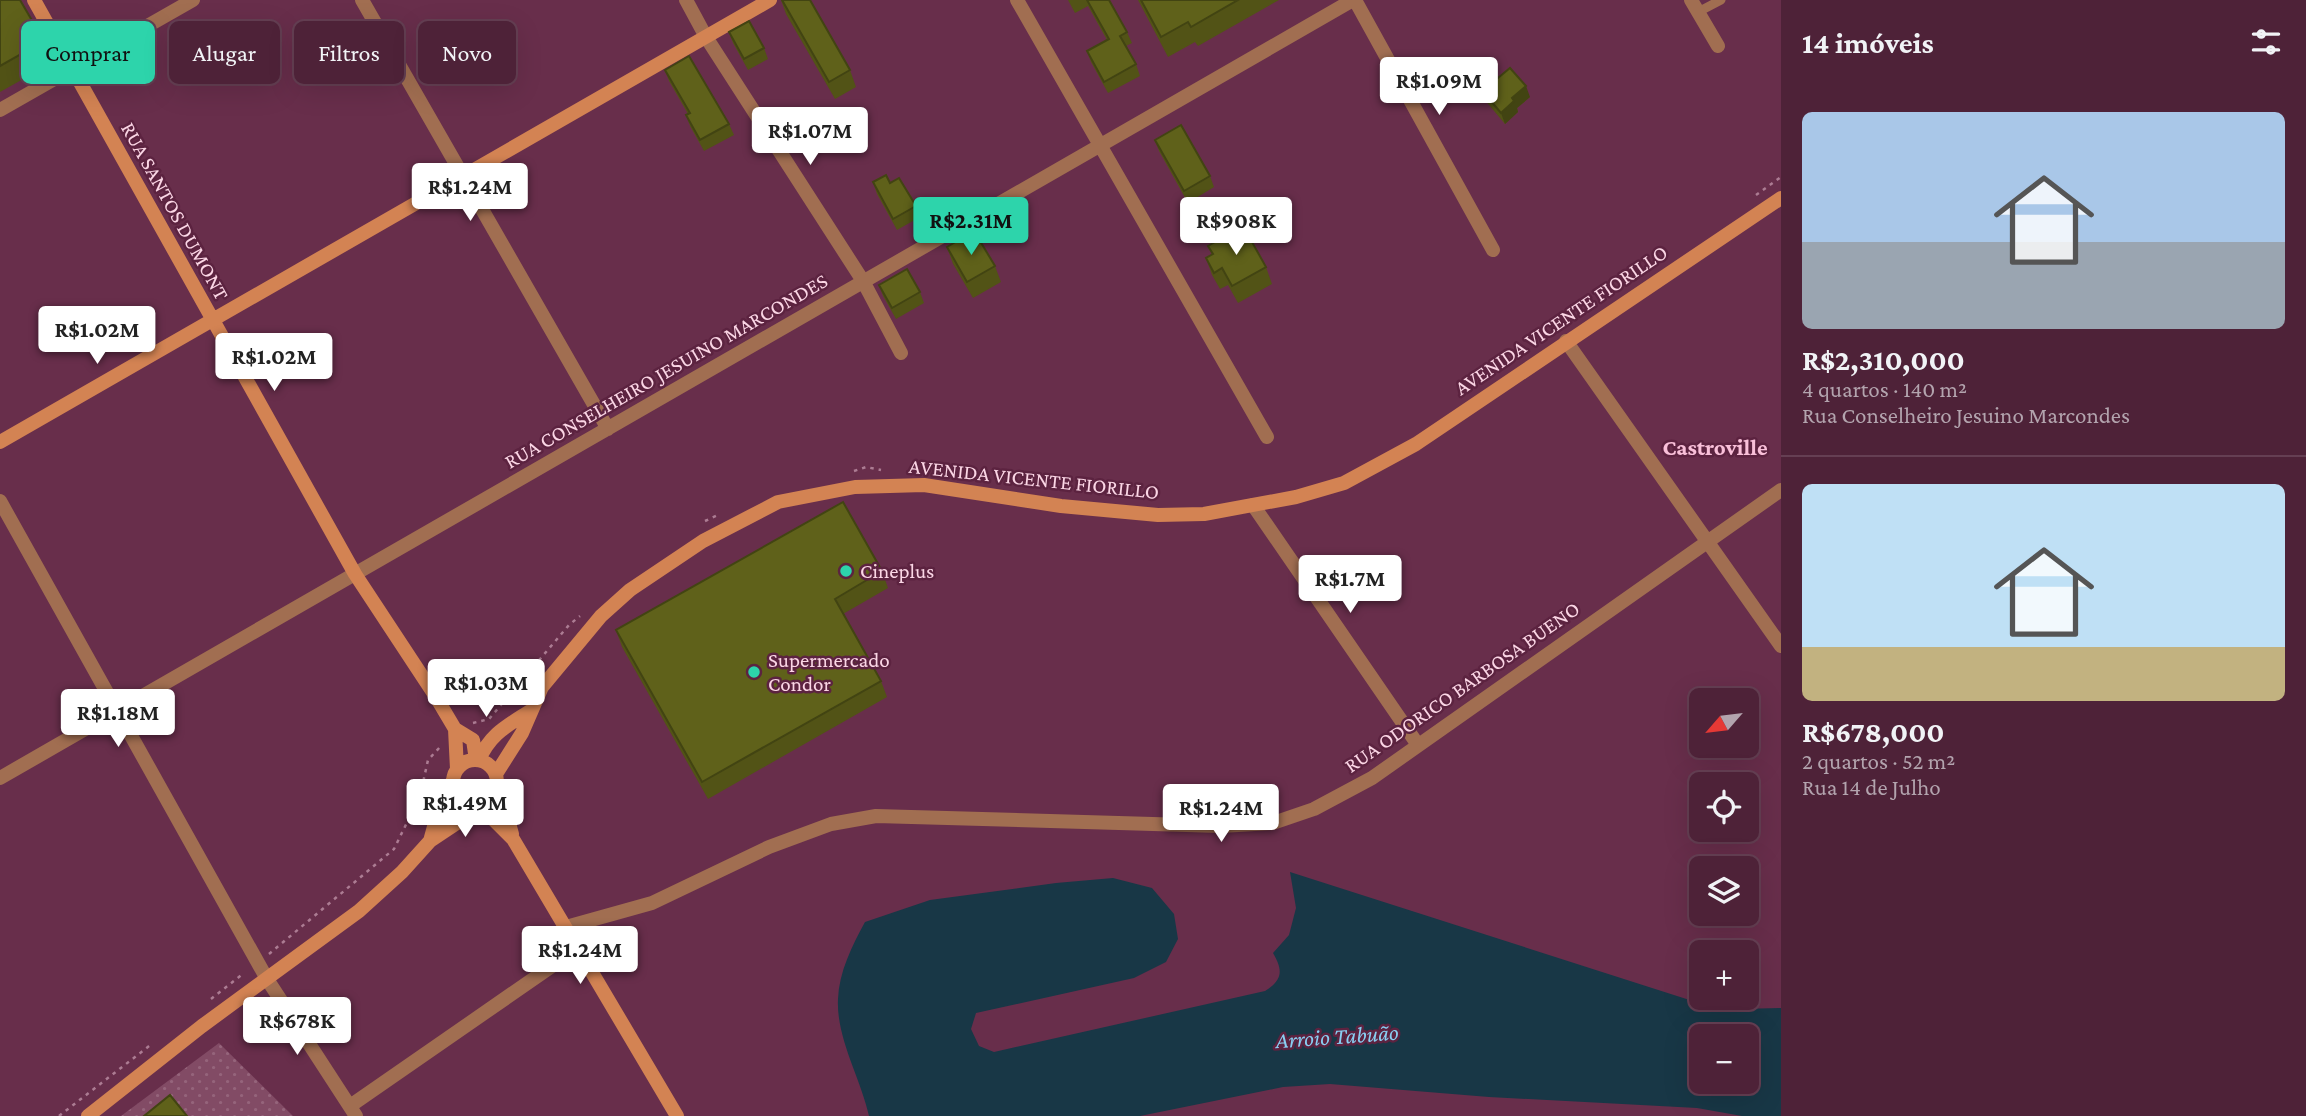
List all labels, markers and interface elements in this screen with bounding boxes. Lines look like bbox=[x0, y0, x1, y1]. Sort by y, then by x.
chip: Comprar bbox=[21, 21, 155, 84]
chip: Alugar bbox=[169, 21, 280, 84]
chip: Filtros bbox=[294, 21, 404, 84]
chip: Novo bbox=[418, 21, 516, 84]
icon: filters bbox=[2247, 23, 2285, 61]
text: 14 imóveis bbox=[1802, 26, 1934, 59]
pin: R$1.09M bbox=[1374, 58, 1504, 117]
text: R$1.09M bbox=[1396, 67, 1482, 93]
pin: R$1.07M bbox=[745, 108, 875, 167]
text: R$1.07M bbox=[768, 117, 852, 143]
street label: RUA SANTOS DUMONT bbox=[116, 118, 234, 305]
icon: home bbox=[1981, 157, 2107, 283]
pin: R$1.24M bbox=[405, 164, 535, 223]
text: R$1.24M bbox=[428, 173, 512, 199]
pin: R$2.31M bbox=[906, 198, 1036, 257]
pin: R$908K bbox=[1179, 198, 1293, 257]
text: R$2.31M bbox=[929, 207, 1013, 233]
text: R$908K bbox=[1196, 207, 1276, 233]
street label: AVENIDA VICENTE FIORILLO bbox=[1450, 240, 1672, 400]
street label: RUA CONSELHEIRO JESUINO MARCONDES bbox=[500, 268, 832, 474]
pin: R$1.02M bbox=[32, 306, 162, 366]
text: R$1.02M bbox=[54, 316, 140, 342]
pin: R$1.02M bbox=[209, 334, 339, 393]
text: R$1.02M bbox=[231, 343, 317, 369]
text: R$2,310,000 bbox=[1802, 343, 1965, 376]
text: 4 quartos · 140 m² bbox=[1802, 376, 1967, 402]
text: Rua Conselheiro Jesuino Marcondes bbox=[1802, 402, 2130, 428]
district label: Castroville bbox=[1662, 434, 1768, 460]
street label: AVENIDA VICENTE FIORILLO bbox=[908, 454, 1160, 504]
icon: home bbox=[1981, 529, 2107, 655]
pin: R$1.7M bbox=[1293, 556, 1407, 615]
place label: Cineplus bbox=[860, 559, 934, 583]
marker: Cineplus bbox=[838, 563, 854, 579]
text: R$1.7M bbox=[1315, 565, 1385, 591]
street label: RUA ODORICO BARBOSA BUENO bbox=[1340, 596, 1584, 778]
place label: Supermercado Condor bbox=[768, 648, 890, 696]
pin: R$1.03M bbox=[421, 660, 551, 719]
marker: Supermercado Condor bbox=[746, 664, 762, 680]
text: R$1.03M bbox=[444, 669, 528, 695]
north arrow bbox=[1689, 688, 1759, 758]
map controls bbox=[1689, 688, 1759, 1094]
pin: R$1.18M bbox=[53, 690, 183, 749]
text: R$1.18M bbox=[77, 699, 159, 725]
text: R$678,000 bbox=[1802, 715, 1945, 748]
text: 2 quartos · 52 m² bbox=[1802, 748, 1955, 774]
button: locate bbox=[1689, 772, 1759, 842]
text: Rua 14 de Julho bbox=[1802, 774, 1941, 800]
pin: R$1.49M bbox=[400, 780, 530, 839]
pin: R$1.24M bbox=[1156, 784, 1286, 844]
text: R$1.49M bbox=[423, 789, 507, 815]
text: R$1.24M bbox=[1179, 794, 1263, 820]
button: layers bbox=[1689, 856, 1759, 926]
pin: R$1.24M bbox=[515, 926, 645, 986]
text: R$1.24M bbox=[538, 936, 622, 962]
button: + bbox=[1689, 940, 1759, 1010]
pin: R$678K bbox=[240, 998, 354, 1057]
text: R$678K bbox=[259, 1007, 335, 1033]
water label: Arroio Tabuão bbox=[1274, 1019, 1400, 1053]
button: − bbox=[1689, 1024, 1759, 1094]

